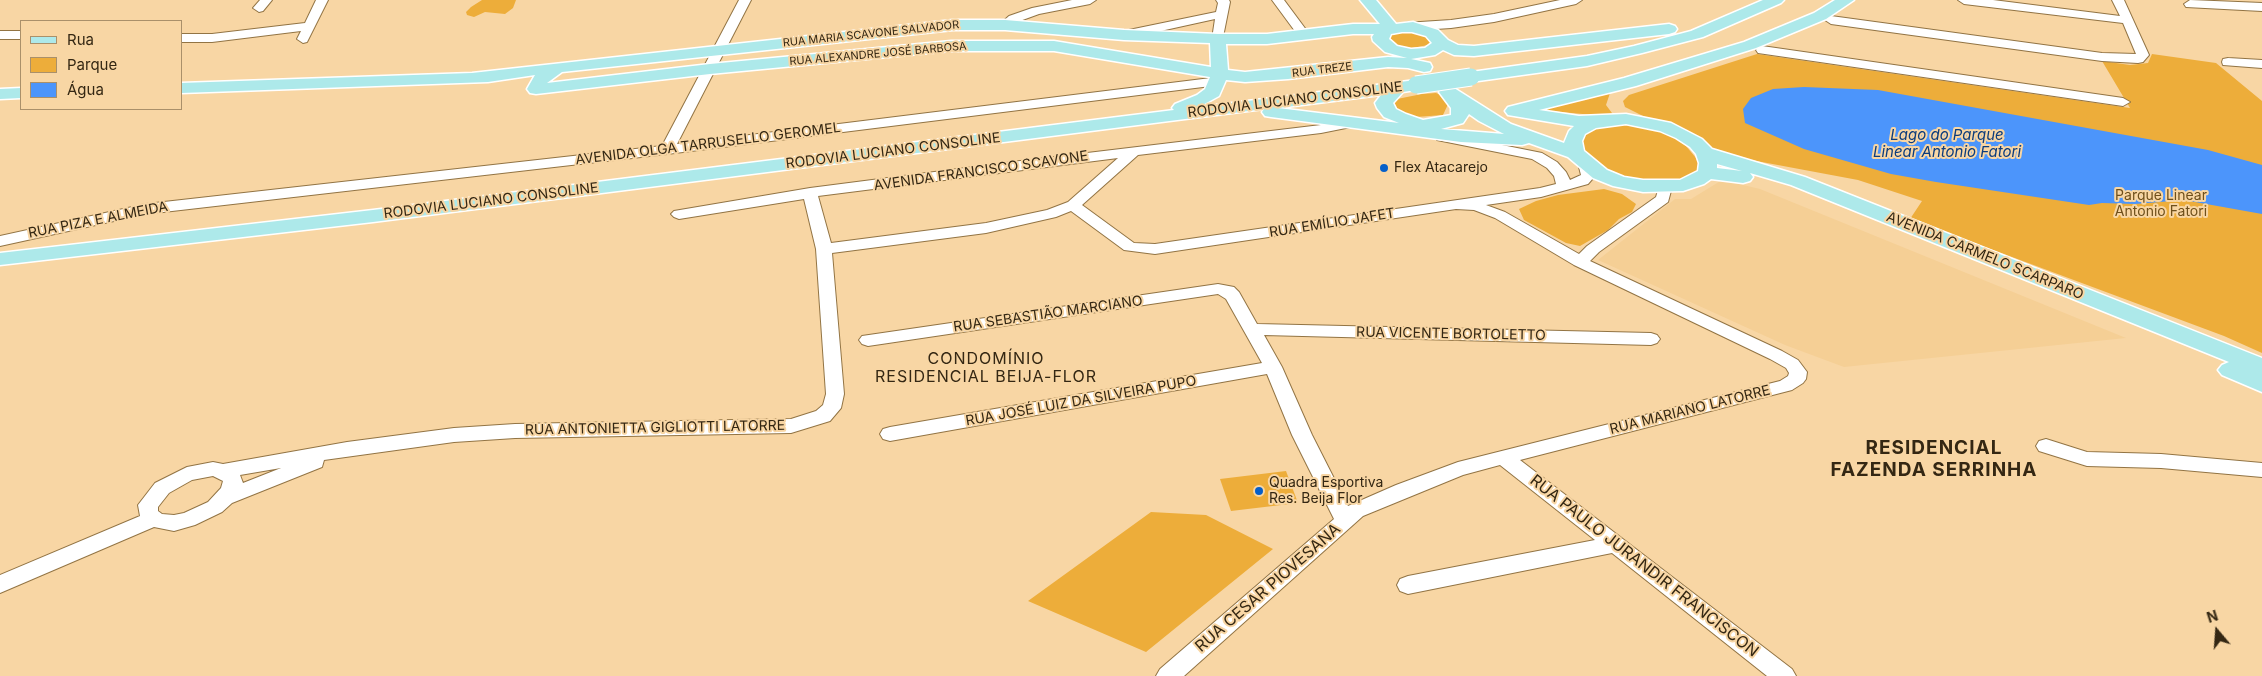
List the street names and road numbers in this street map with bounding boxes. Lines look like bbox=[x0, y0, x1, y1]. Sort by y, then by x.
street label: RUA MARIA SCAVONE SALVADOR bbox=[782, 18, 960, 50]
street label: RUA ALEXANDRE JOSÉ BARBOSA bbox=[789, 40, 967, 68]
street label: RUA TREZE bbox=[1291, 60, 1353, 80]
street label: RODOVIA LUCIANO CONSOLINE bbox=[1187, 78, 1403, 122]
street label: AVENIDA OLGA TARRUSELLO GEROMEL bbox=[574, 119, 842, 169]
street label: RODOVIA LUCIANO CONSOLINE bbox=[785, 129, 1001, 173]
street label: AVENIDA FRANCISCO SCAVONE bbox=[873, 148, 1089, 194]
street label: RODOVIA LUCIANO CONSOLINE bbox=[383, 179, 599, 223]
street label: RUA PIZA E ALMEIDA bbox=[27, 198, 169, 242]
street label: RUA EMÍLIO JAFET bbox=[1268, 205, 1396, 241]
street label: AVENIDA CARMELO SCARPARO bbox=[1884, 209, 2086, 303]
street label: RUA SEBASTIÃO MARCIANO bbox=[952, 292, 1144, 336]
street label: RUA VICENTE BORTOLETTO bbox=[1356, 324, 1546, 344]
street label: RUA JOSÉ LUIZ DA SILVEIRA PUPO bbox=[964, 372, 1198, 430]
street label: RUA MARIANO LATORRE bbox=[1608, 382, 1772, 438]
street label: RUA ANTONIETTA GIGLIOTTI LATORRE bbox=[525, 417, 785, 439]
street label: RUA PAULO JURANDIR FRANCISCON bbox=[1526, 471, 1762, 661]
street label: RUA CESAR PIOVESANA bbox=[1191, 520, 1345, 656]

